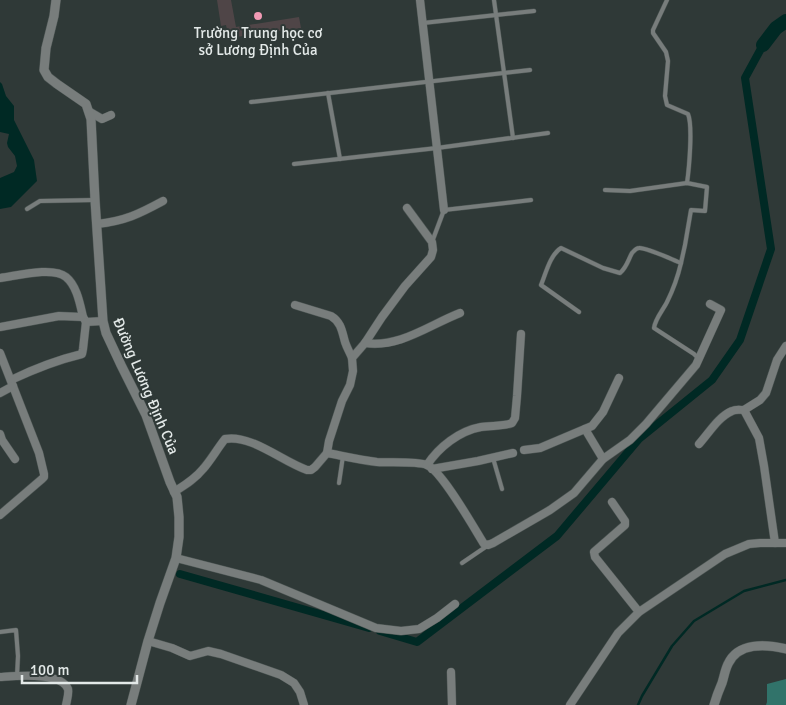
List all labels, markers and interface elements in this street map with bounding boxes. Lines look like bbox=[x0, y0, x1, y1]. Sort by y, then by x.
marker: Trường Trung học cơ sở Lương Định Của bbox=[252, 10, 264, 22]
place label: Trường Trung học cơ sở Lương Định Của bbox=[194, 24, 322, 59]
street label: Đường Lương Định Của bbox=[109, 315, 183, 457]
scale bar bbox=[22, 652, 138, 684]
text: 100 m bbox=[30, 661, 70, 679]

